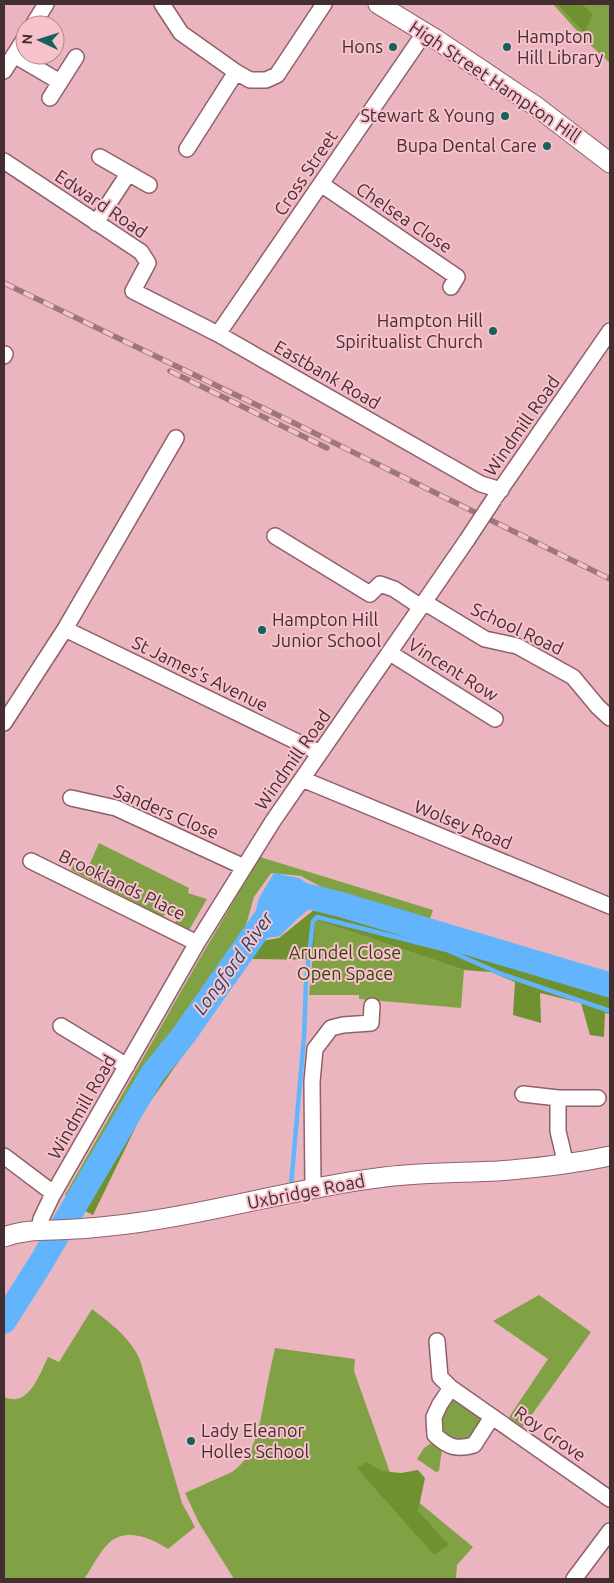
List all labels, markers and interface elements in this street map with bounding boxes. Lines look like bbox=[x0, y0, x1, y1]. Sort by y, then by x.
north arrow bbox=[15, 15, 65, 65]
street label: High Street Hampton Hill bbox=[406, 16, 585, 146]
place label: Hampton Hill Library bbox=[517, 26, 604, 67]
text: N bbox=[19, 33, 35, 45]
place label: Hons bbox=[342, 36, 383, 56]
marker: Hons bbox=[387, 41, 399, 53]
marker: Hampton Hill Library bbox=[501, 41, 513, 53]
place label: Stewart & Young bbox=[360, 105, 495, 125]
marker: Stewart & Young bbox=[499, 110, 511, 122]
street label: Cross Street bbox=[269, 126, 341, 219]
place label: Bupa Dental Care bbox=[396, 135, 537, 155]
marker: Bupa Dental Care bbox=[541, 140, 553, 152]
street label: Edward Road bbox=[52, 165, 151, 241]
street label: Chelsea Close bbox=[353, 178, 456, 257]
place label: Hampton Hill Spiritualist Church bbox=[336, 310, 483, 351]
marker: Hampton Hill Spiritualist Church bbox=[487, 325, 499, 337]
street label: Eastbank Road bbox=[271, 336, 384, 413]
street label: Windmill Road bbox=[479, 372, 563, 479]
street label: School Road bbox=[468, 598, 567, 658]
place label: Hampton Hill Junior School bbox=[272, 609, 381, 650]
marker: Hampton Hill Junior School bbox=[256, 624, 268, 636]
street label: St James's Avenue bbox=[129, 632, 272, 715]
street label: Vincent Row bbox=[405, 634, 502, 705]
street label: Windmill Road bbox=[250, 706, 334, 813]
street label: Sanders Close bbox=[111, 780, 222, 842]
street label: Wolsey Road bbox=[412, 795, 515, 853]
street label: Brooklands Place bbox=[56, 845, 189, 923]
water label: Longford River bbox=[188, 907, 278, 1018]
park label: Arundel Close Open Space bbox=[289, 942, 401, 983]
street label: Windmill Road bbox=[43, 1051, 119, 1162]
street label: Uxbridge Road bbox=[245, 1170, 366, 1212]
street label: Roy Grove bbox=[511, 1401, 590, 1465]
place label: Lady Eleanor Holles School bbox=[201, 1420, 310, 1461]
marker: Lady Eleanor Holles School bbox=[185, 1435, 197, 1447]

